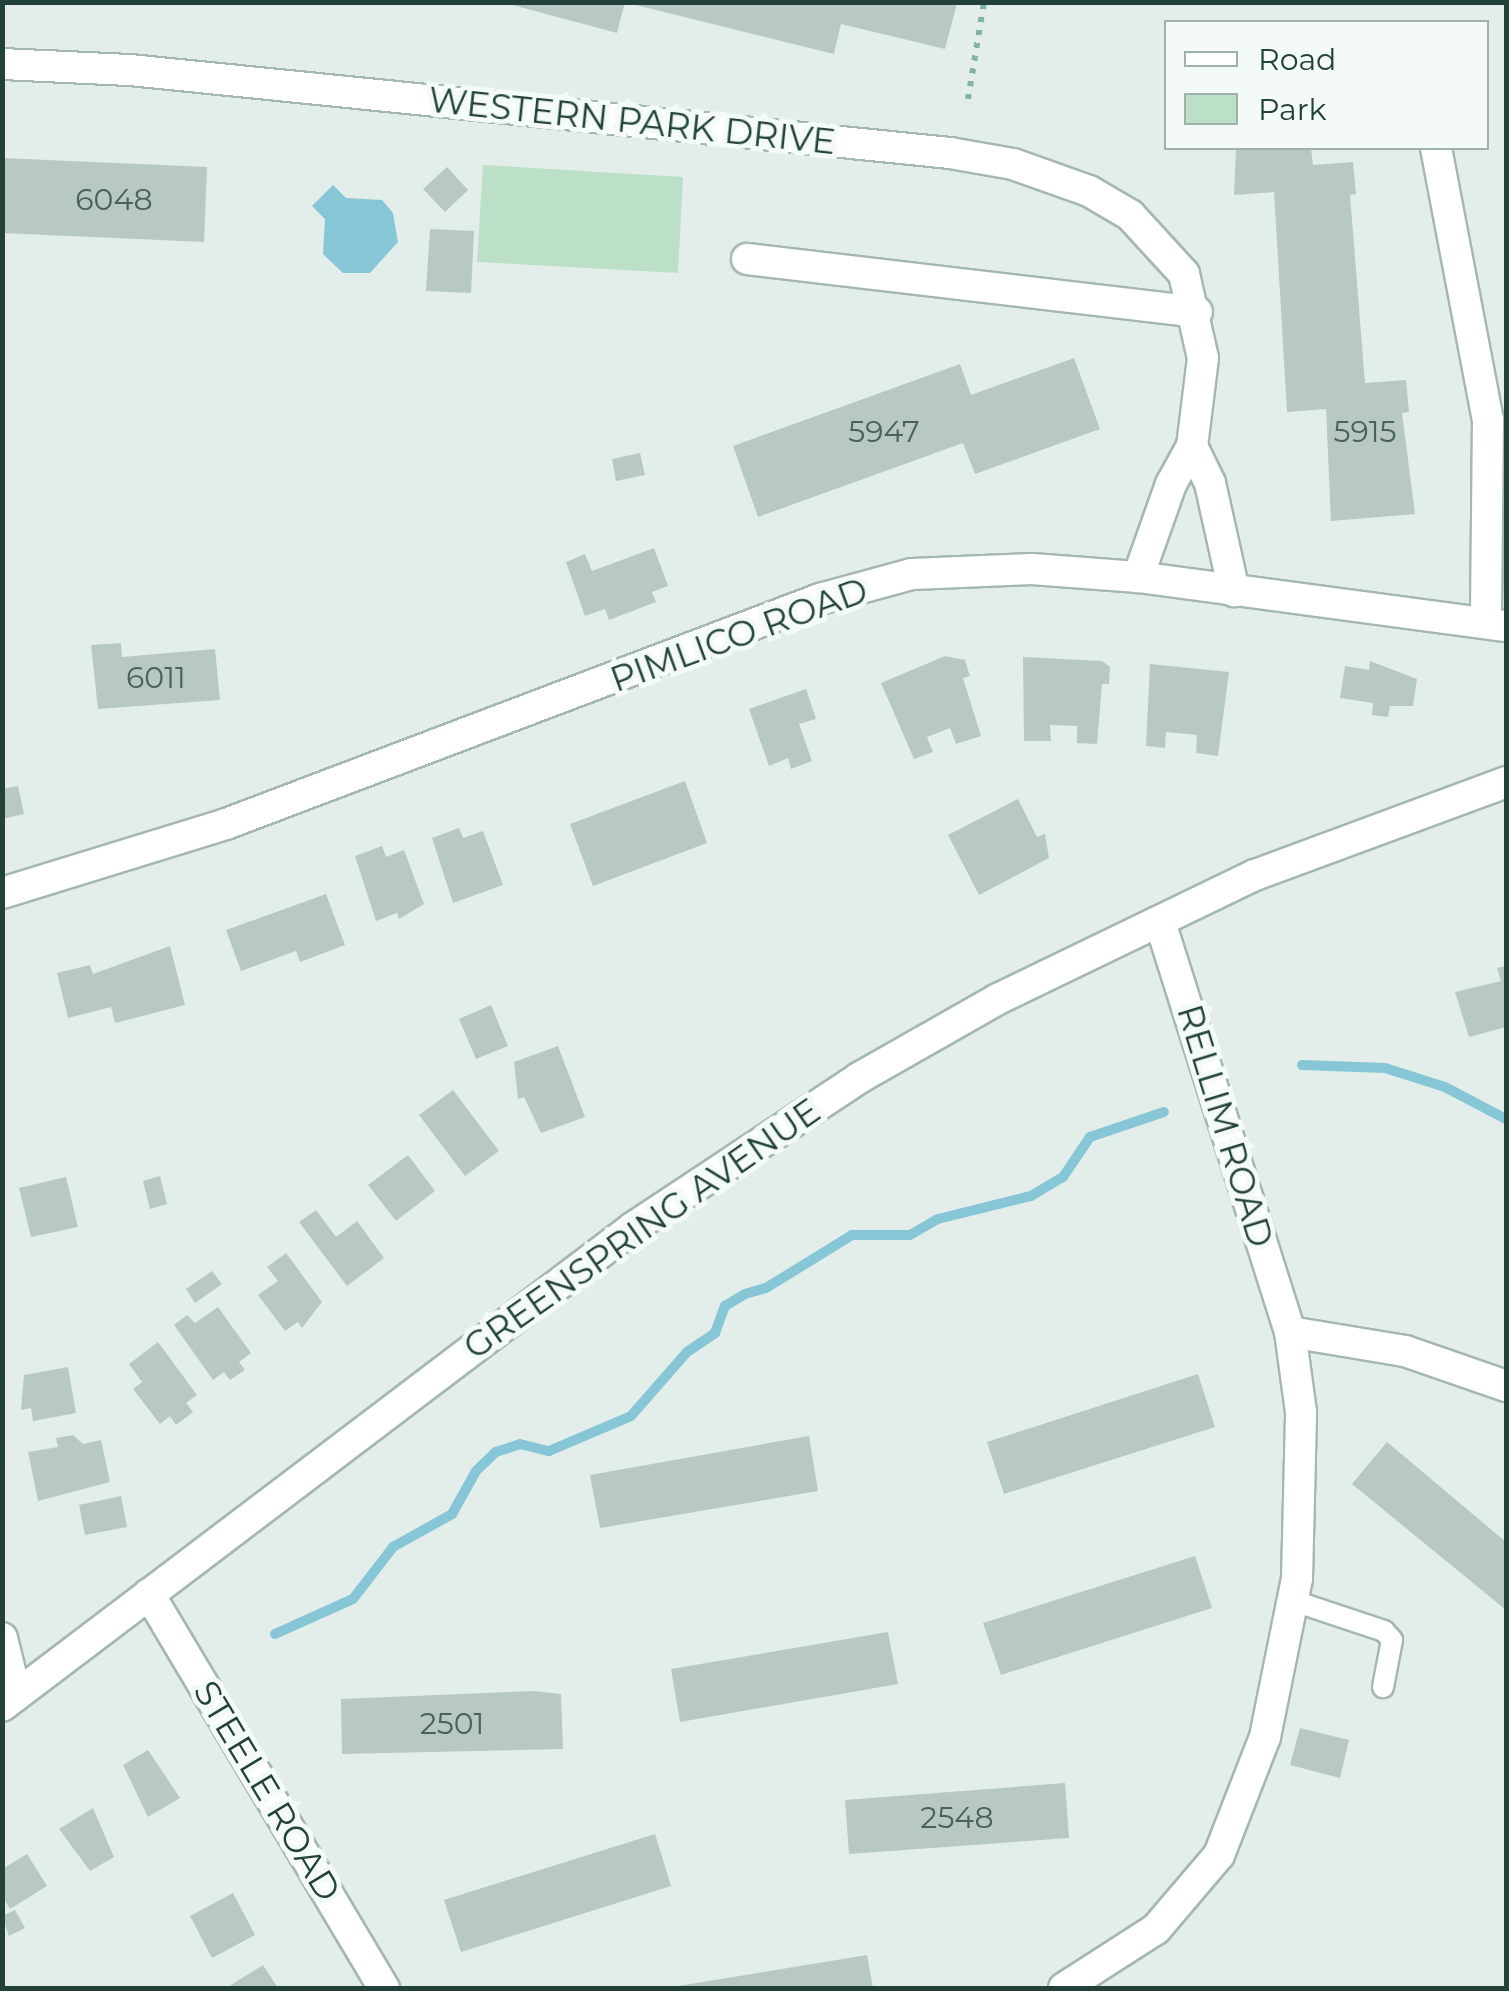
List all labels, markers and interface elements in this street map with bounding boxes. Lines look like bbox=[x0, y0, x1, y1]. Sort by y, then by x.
legend bbox=[1164, 20, 1489, 150]
text: Road bbox=[1258, 41, 1336, 78]
street label: WESTERN PARK DRIVE bbox=[426, 79, 838, 163]
text: Park bbox=[1258, 91, 1327, 128]
house number: 6048 bbox=[75, 182, 153, 218]
house number: 5947 bbox=[848, 414, 920, 450]
house number: 5915 bbox=[1333, 414, 1397, 450]
street label: PIMLICO ROAD bbox=[605, 569, 873, 701]
house number: 6011 bbox=[126, 660, 186, 696]
street label: RELLIM ROAD bbox=[1168, 1000, 1282, 1252]
street label: GREENSPRING AVENUE bbox=[456, 1090, 828, 1368]
street label: STEELE ROAD bbox=[185, 1673, 349, 1909]
house number: 2501 bbox=[420, 1706, 484, 1742]
house number: 2548 bbox=[920, 1800, 994, 1836]

